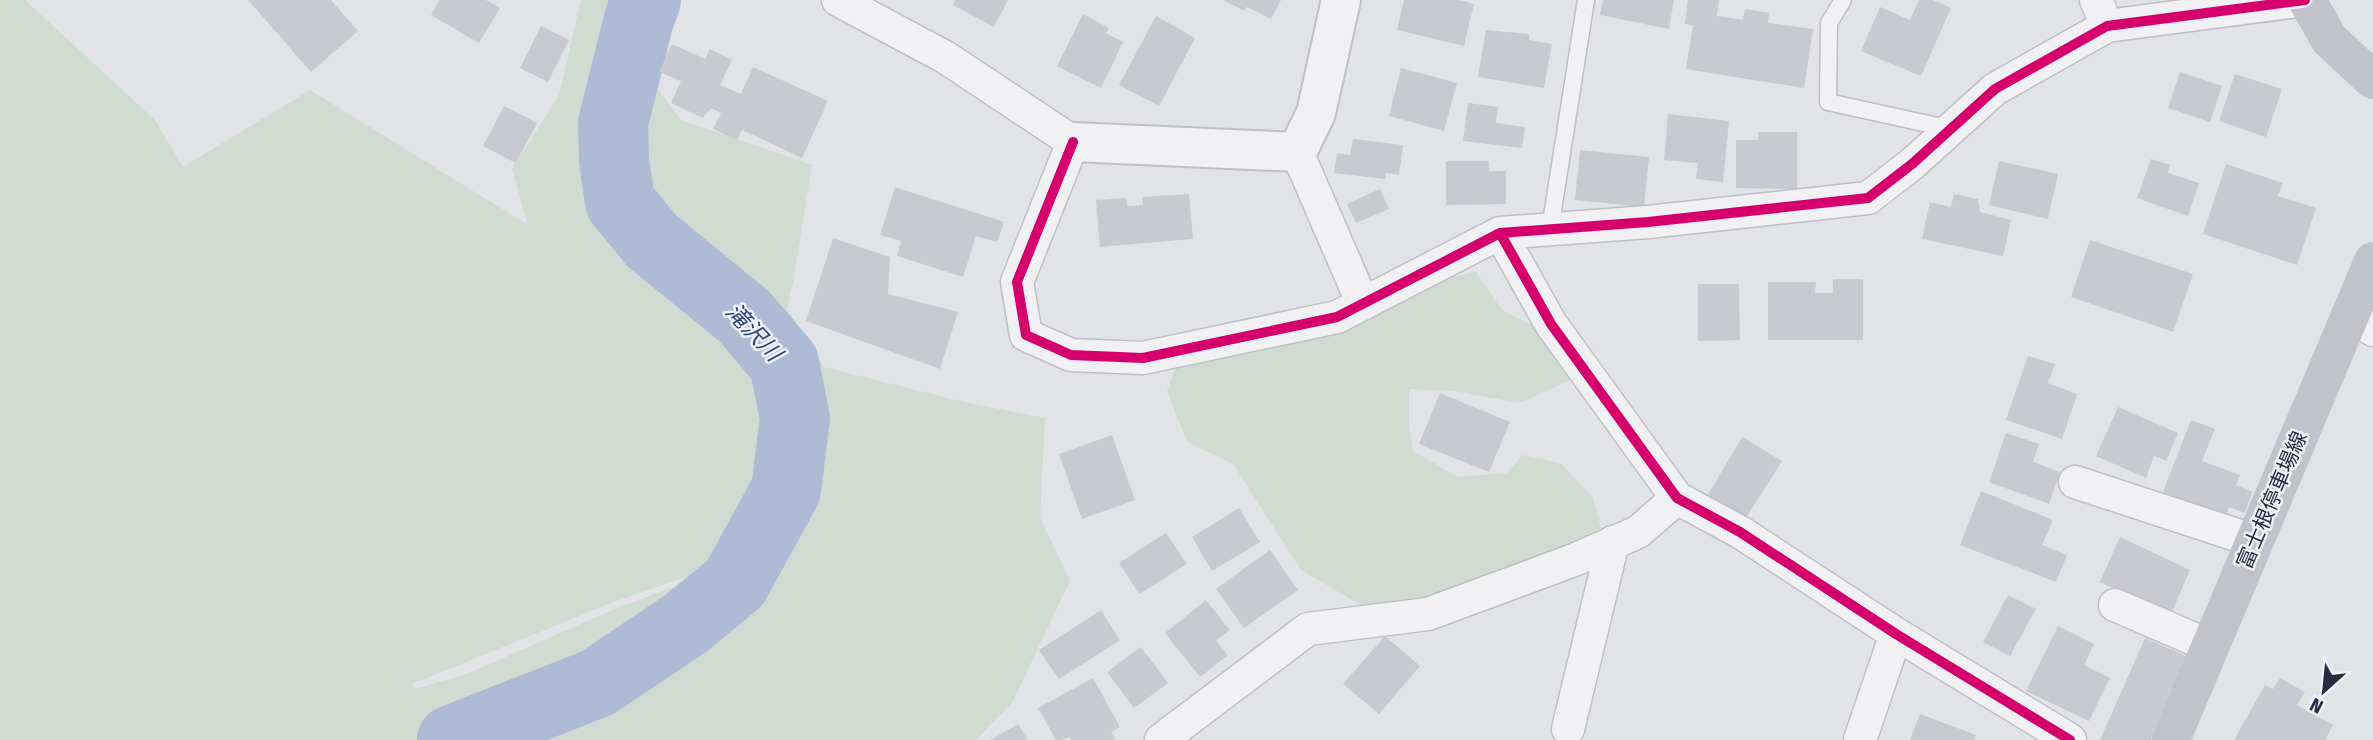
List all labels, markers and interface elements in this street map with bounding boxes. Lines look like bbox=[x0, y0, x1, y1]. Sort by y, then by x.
water label: 滝沢川 bbox=[720, 297, 790, 369]
street label: 富士根停車場線 bbox=[2231, 427, 2313, 573]
north arrow bbox=[2289, 656, 2359, 726]
text: N bbox=[2306, 693, 2327, 719]

